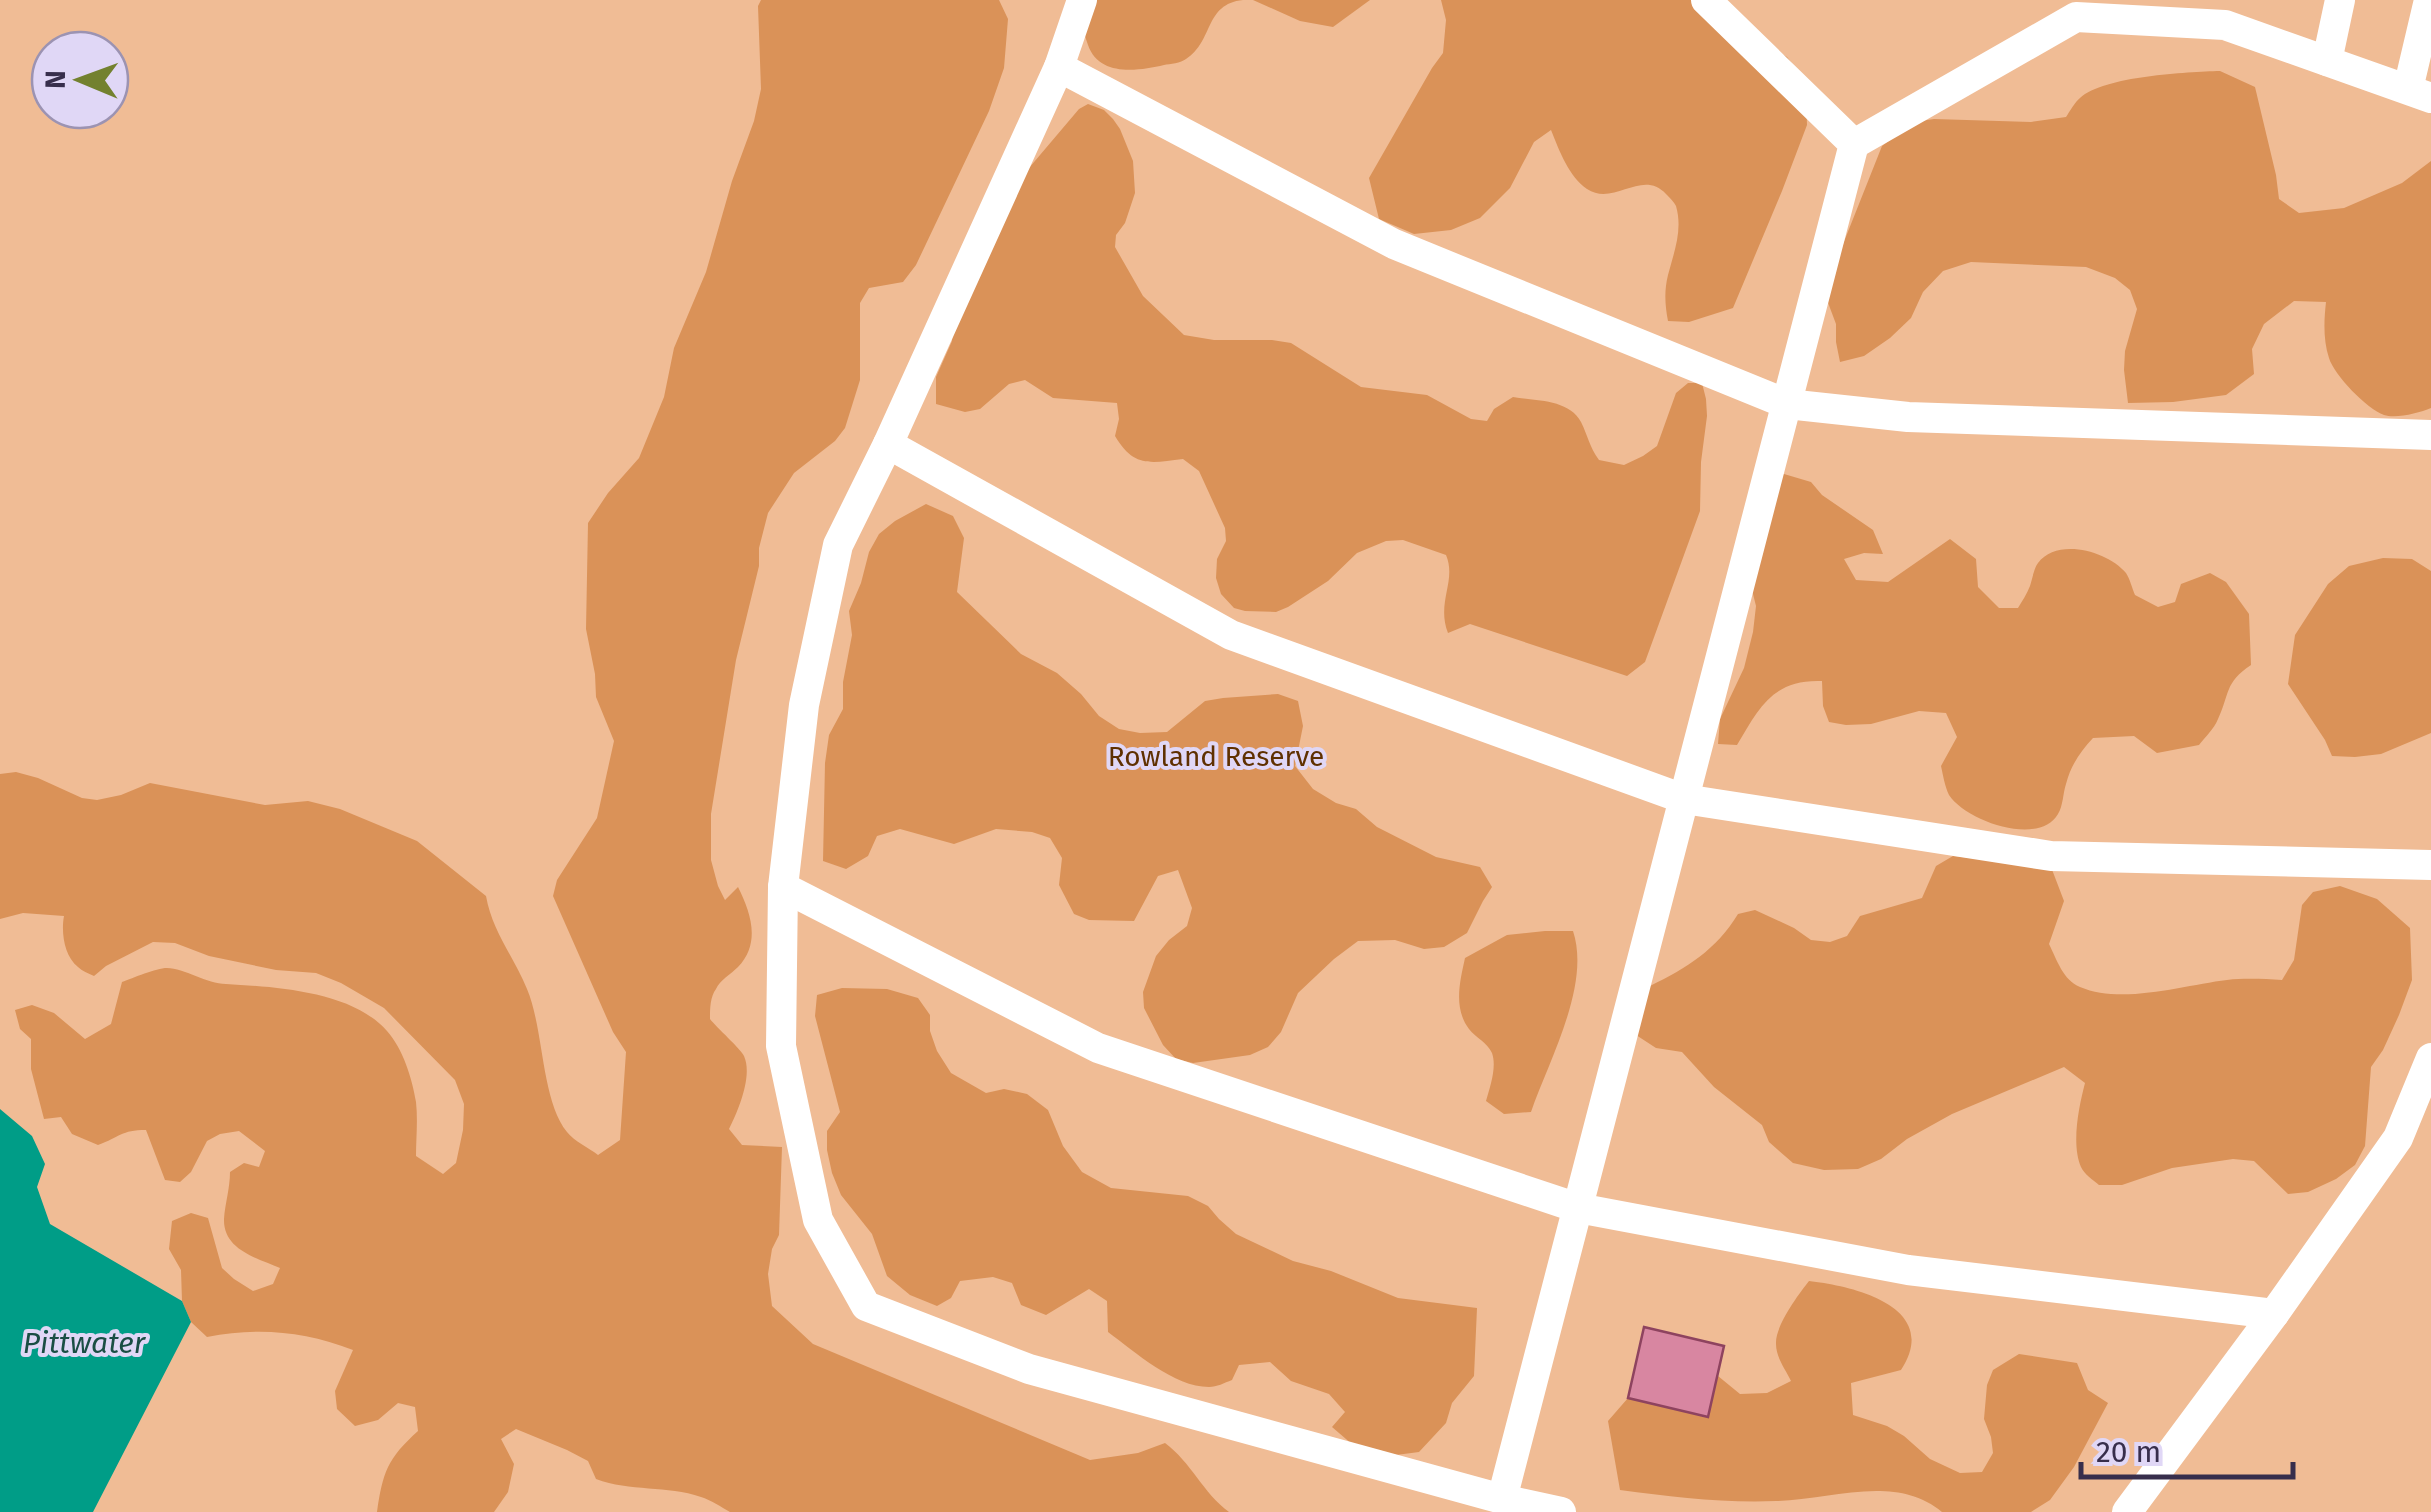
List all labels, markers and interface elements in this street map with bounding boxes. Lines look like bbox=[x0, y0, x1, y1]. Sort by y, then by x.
north arrow bbox=[30, 30, 130, 130]
text: N bbox=[39, 70, 72, 89]
park label: Rowland Reserve bbox=[1108, 740, 1324, 773]
water label: Pittwater bbox=[23, 1325, 147, 1361]
scale bar bbox=[2081, 1417, 2294, 1479]
text: 20 m bbox=[2096, 1434, 2161, 1470]

